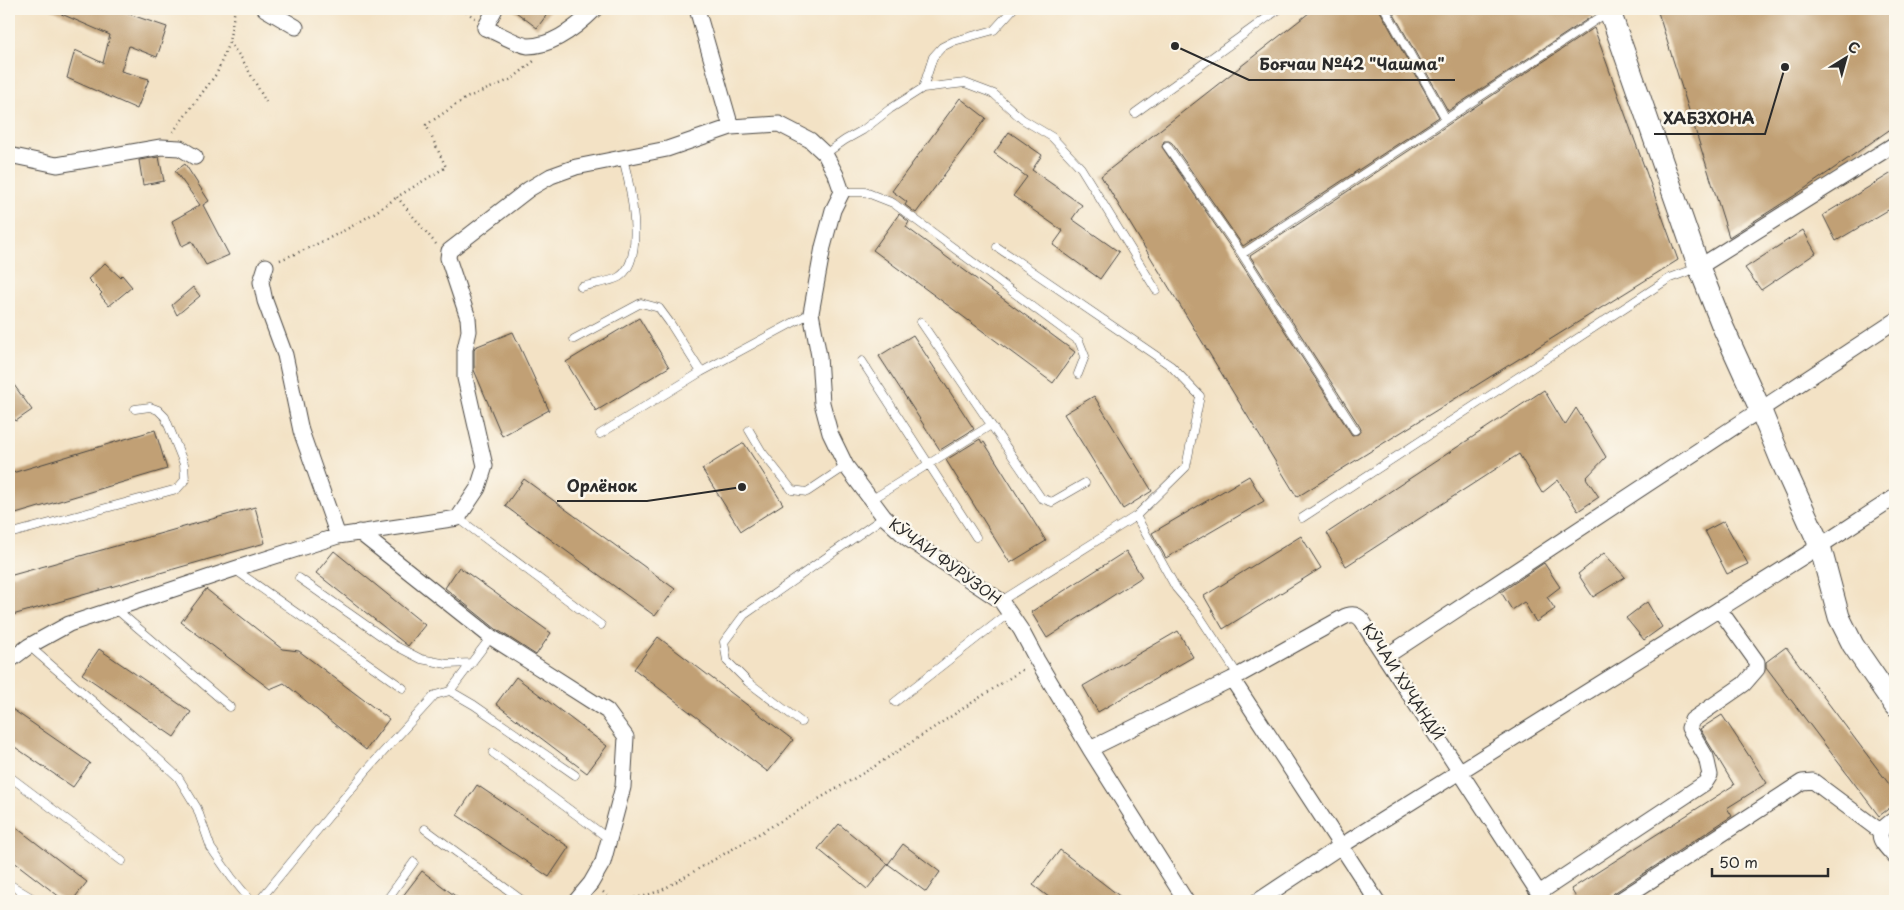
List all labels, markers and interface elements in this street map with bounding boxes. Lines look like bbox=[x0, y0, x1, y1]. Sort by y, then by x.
north arrow bbox=[1822, 32, 1872, 82]
text: С bbox=[1844, 36, 1865, 59]
callout: Боғчаи №42 "Чашма" bbox=[1249, 49, 1455, 80]
text: Боғчаи №42 "Чашма" bbox=[1259, 51, 1445, 75]
callout: ХАБЗХОНА bbox=[1654, 103, 1765, 134]
text: ХАБЗХОНА bbox=[1663, 105, 1755, 129]
callout: Орлёнок bbox=[557, 470, 647, 501]
text: Орлёнок bbox=[567, 473, 638, 497]
street label: КӮЧАИ ФУРУЗОН bbox=[885, 512, 1007, 610]
street label: КӮЧАИ ХУҶАНДӢ bbox=[1358, 618, 1451, 744]
scale bar bbox=[1712, 845, 1828, 877]
text: 50 m bbox=[1719, 850, 1758, 873]

